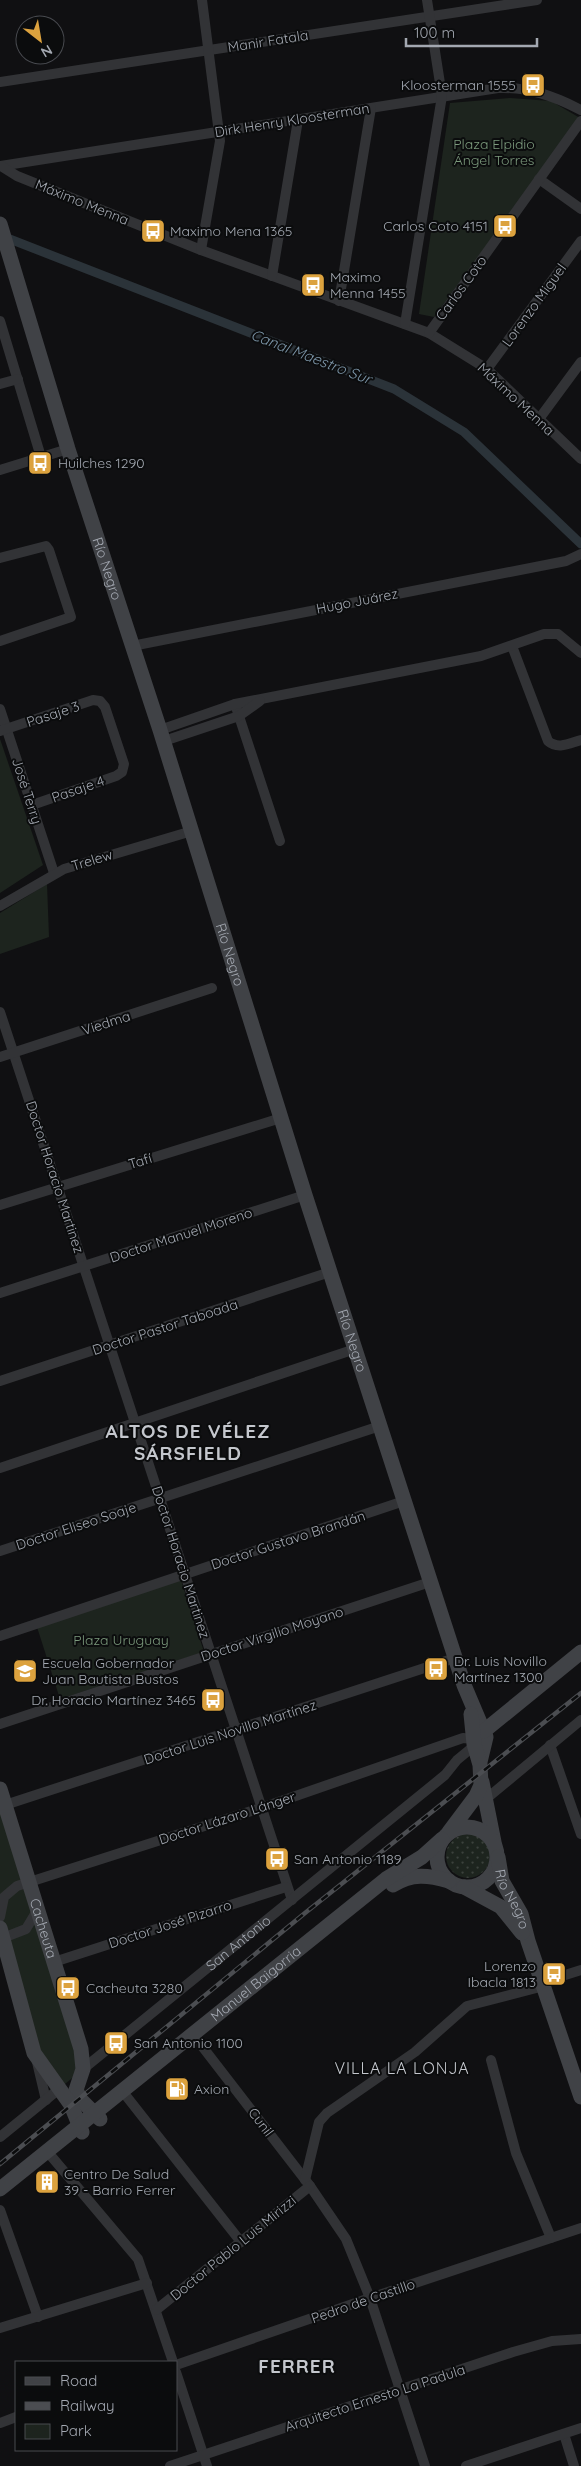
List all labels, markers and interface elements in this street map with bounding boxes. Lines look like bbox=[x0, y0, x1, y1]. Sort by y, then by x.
north arrow bbox=[15, 15, 65, 65]
scale bar bbox=[406, 15, 537, 47]
text: 100 m bbox=[414, 23, 455, 42]
street label: Manir Fatala bbox=[226, 26, 310, 56]
text: N bbox=[38, 41, 56, 62]
bus stop icon: Kloosterman 1555 bbox=[520, 72, 546, 98]
place label: Kloosterman 1555 bbox=[401, 76, 516, 94]
street label: Dirk Henry Kloosterman bbox=[213, 99, 371, 141]
park label: Plaza Elpidio Ángel Torres bbox=[453, 135, 535, 169]
street label: Máximo Menna bbox=[33, 175, 131, 229]
bus stop icon: Carlos Coto 4151 bbox=[492, 213, 518, 239]
place label: Carlos Coto 4151 bbox=[383, 217, 488, 235]
bus stop icon: Maximo Mena 1365 bbox=[140, 218, 166, 244]
place label: Maximo Mena 1365 bbox=[170, 222, 292, 240]
street label: Carlos Coto bbox=[431, 252, 491, 324]
street label: Lorenzo Miguel bbox=[498, 260, 570, 350]
place label: Maximo Menna 1455 bbox=[330, 268, 406, 302]
bus stop icon: Maximo Menna 1455 bbox=[300, 272, 326, 298]
water label: Canal Maestro Sur bbox=[248, 325, 376, 389]
street label: Máximo Menna bbox=[474, 359, 558, 439]
bus stop icon: Huilches 1290 bbox=[27, 450, 53, 476]
place label: Huilches 1290 bbox=[58, 454, 145, 472]
street label: Río Negro bbox=[89, 535, 126, 602]
street label: Hugo Juárez bbox=[315, 584, 400, 618]
street label: Pasaje 3 bbox=[24, 697, 82, 731]
street label: José Terry bbox=[8, 756, 46, 826]
street label: Pasaje 4 bbox=[49, 772, 107, 806]
street label: Trelew bbox=[69, 845, 115, 875]
street label: Río Negro bbox=[212, 921, 248, 988]
street label: Viedma bbox=[79, 1007, 133, 1039]
street label: Doctor Horacio Martinez bbox=[22, 1099, 88, 1256]
street label: Tafí bbox=[126, 1149, 154, 1173]
street label: Doctor Manuel Moreno bbox=[107, 1203, 255, 1267]
street label: Doctor Pastor Taboada bbox=[90, 1295, 240, 1359]
street label: Río Negro bbox=[334, 1307, 371, 1374]
district label: ALTOS DE VÉLEZ SÁRSFIELD bbox=[106, 1419, 270, 1465]
street label: Doctor Horacio Martinez bbox=[148, 1484, 214, 1641]
street label: Doctor Eliseo Soaje bbox=[13, 1498, 139, 1554]
street label: Doctor Gustavo Brandán bbox=[209, 1507, 367, 1573]
street label: Doctor Virgilio Moyano bbox=[198, 1602, 346, 1666]
park label: Plaza Uruguay bbox=[73, 1631, 169, 1649]
place label: Dr. Luis Novillo Martínez 1300 bbox=[454, 1652, 547, 1686]
place label: Escuela Gobernador Juan Bautista Bustos bbox=[42, 1654, 179, 1688]
bus stop icon: Dr. Luis Novillo Martínez 1300 bbox=[423, 1656, 449, 1682]
school or university icon: Escuela Gobernador Juan Bautista Bustos bbox=[12, 1658, 38, 1684]
bus stop icon: Dr. Horacio Martínez 3465 bbox=[200, 1687, 226, 1713]
place label: Dr. Horacio Martínez 3465 bbox=[31, 1691, 196, 1709]
street label: Doctor Luis Novillo Martínez bbox=[141, 1695, 319, 1768]
street label: Doctor Lázaro Lánger bbox=[156, 1787, 298, 1849]
bus stop icon: San Antonio 1189 bbox=[264, 1846, 290, 1872]
place label: San Antonio 1189 bbox=[294, 1850, 402, 1868]
street label: Río Negro bbox=[491, 1868, 534, 1931]
street label: Cacheuta bbox=[26, 1896, 61, 1961]
street label: Doctor José Pizarro bbox=[106, 1896, 234, 1952]
street label: San Antonio bbox=[202, 1911, 274, 1975]
street label: Manuel Baigorria bbox=[207, 1942, 305, 2025]
place label: Lorenzo Ibacla 1813 bbox=[467, 1957, 536, 1991]
bus stop icon: Lorenzo Ibacla 1813 bbox=[541, 1961, 567, 1987]
bus stop icon: Cacheuta 3280 bbox=[55, 1975, 81, 2001]
place label: Cacheuta 3280 bbox=[86, 1979, 183, 1997]
bus stop icon: San Antonio 1100 bbox=[103, 2030, 129, 2056]
place label: San Antonio 1100 bbox=[134, 2034, 243, 2052]
district label: VILLA LA LONJA bbox=[334, 2058, 470, 2078]
fuel station icon: Axion bbox=[164, 2076, 190, 2102]
place label: Axion bbox=[194, 2080, 229, 2098]
street label: Cunil bbox=[244, 2104, 278, 2140]
place label: Centro De Salud 39 - Barrio Ferrer bbox=[64, 2165, 176, 2199]
building icon: Centro De Salud 39 - Barrio Ferrer bbox=[34, 2169, 60, 2195]
street label: Doctor Pablo Luis Mirizzi bbox=[166, 2192, 300, 2304]
street label: Pedro de Castillo bbox=[309, 2275, 417, 2327]
district label: FERRER bbox=[258, 2354, 336, 2378]
street label: Arquitecto Ernesto La Padula bbox=[283, 2360, 467, 2436]
legend bbox=[15, 2361, 178, 2451]
text: Road bbox=[60, 2371, 97, 2390]
text: Railway bbox=[60, 2396, 115, 2415]
text: Park bbox=[60, 2421, 92, 2440]

